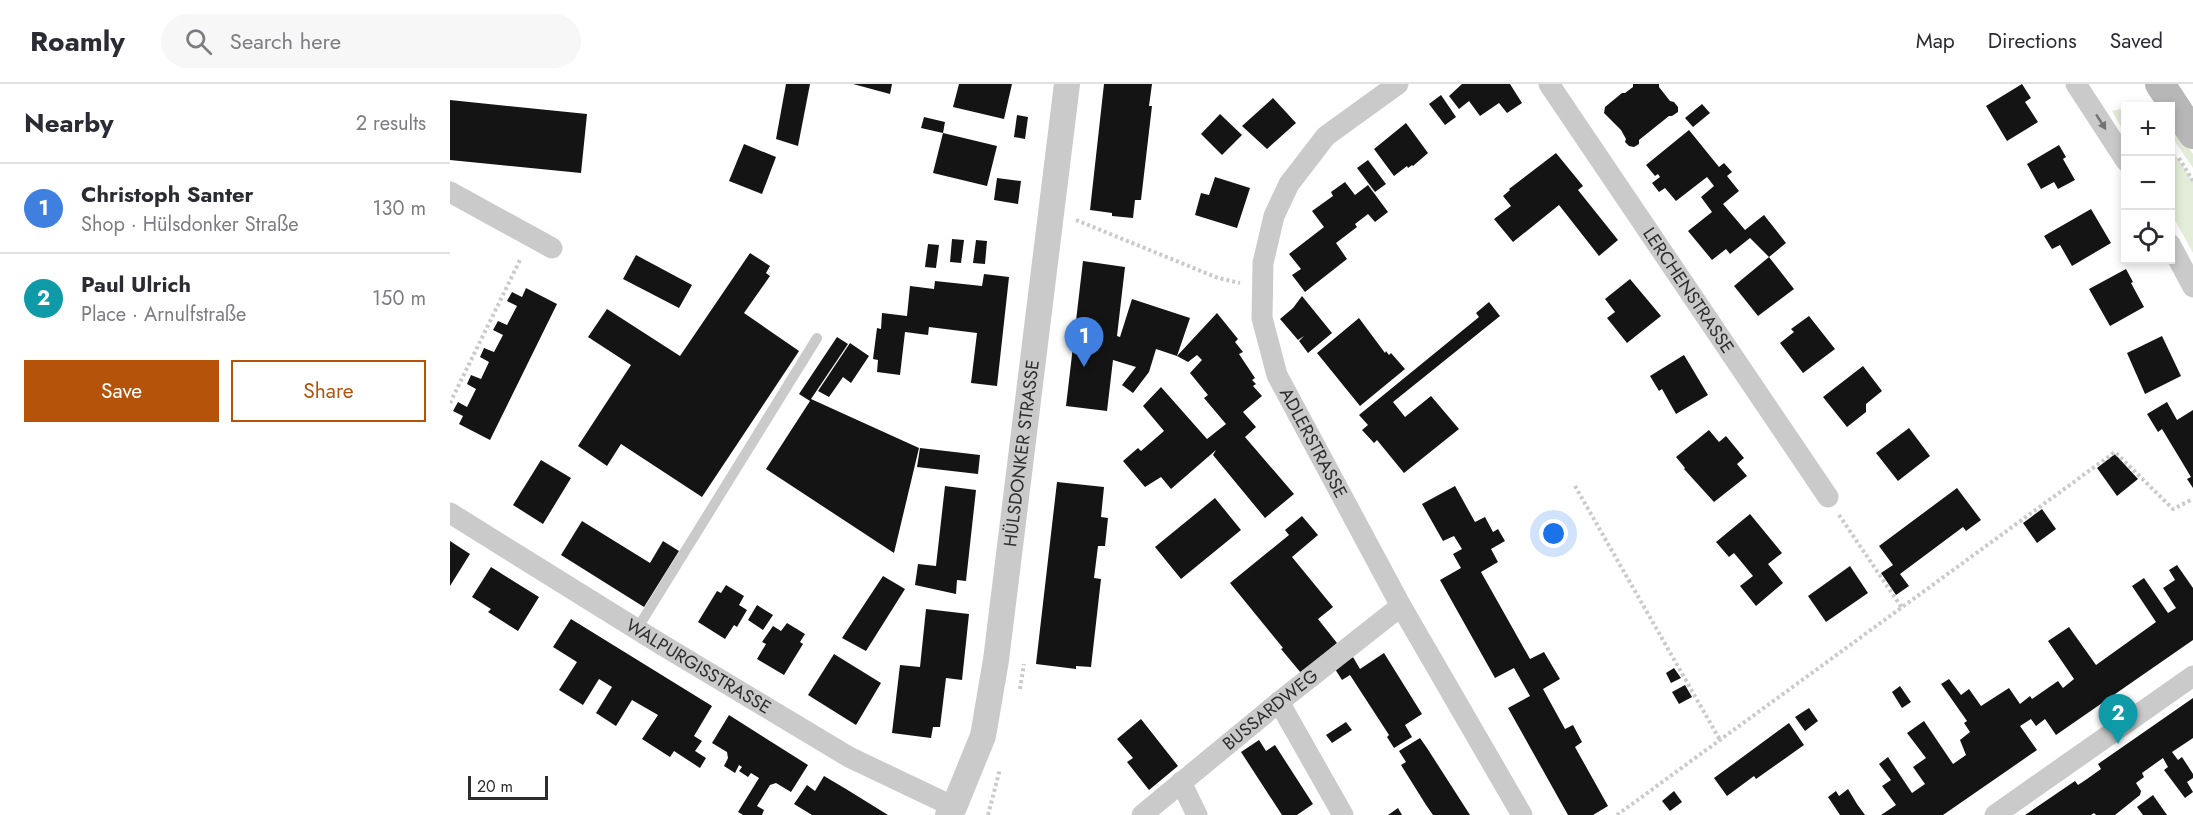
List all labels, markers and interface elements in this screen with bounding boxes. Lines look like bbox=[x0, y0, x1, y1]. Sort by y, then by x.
search box bbox=[161, 14, 581, 68]
text: Roamly bbox=[30, 21, 125, 62]
icon: search bbox=[182, 25, 215, 58]
text: Search here bbox=[230, 25, 341, 57]
text: Map bbox=[1916, 26, 1955, 56]
text: Directions bbox=[1988, 26, 2077, 56]
text: Saved bbox=[2110, 26, 2163, 56]
map controls bbox=[2121, 102, 2175, 264]
button: + bbox=[2121, 102, 2175, 156]
text: Nearby bbox=[24, 104, 113, 142]
text: 2 results bbox=[356, 109, 426, 138]
one-way arrow bbox=[2095, 114, 2106, 131]
button: − bbox=[2121, 156, 2175, 210]
text: Christoph Santer bbox=[81, 178, 254, 210]
text: 1 bbox=[38, 194, 49, 223]
text: 130 m bbox=[372, 194, 426, 223]
text: Shop · Hülsdonker Straße bbox=[81, 210, 299, 239]
button: locate bbox=[2121, 210, 2175, 264]
street label: LERCHENSTRASSE bbox=[1636, 222, 1740, 359]
text: Paul Ulrich bbox=[81, 268, 191, 300]
text: 2 bbox=[37, 284, 50, 313]
text: 150 m bbox=[372, 284, 426, 313]
text: Place · Arnulfstraße bbox=[81, 300, 246, 329]
pin: 1 bbox=[1064, 318, 1104, 367]
street label: HÜLSDONKER STRASSE bbox=[997, 358, 1046, 548]
button: Save bbox=[24, 360, 219, 422]
button: Share bbox=[231, 360, 426, 422]
street label: ADLERSTRASSE bbox=[1273, 383, 1354, 503]
your location bbox=[1539, 519, 1568, 548]
street label: WALPURGISSTRASSE bbox=[621, 613, 776, 720]
street label: BUSSARDWEG bbox=[1217, 663, 1324, 756]
pin: 2 bbox=[2098, 694, 2138, 744]
scale bar bbox=[468, 773, 548, 800]
text: 20 m bbox=[477, 775, 513, 798]

